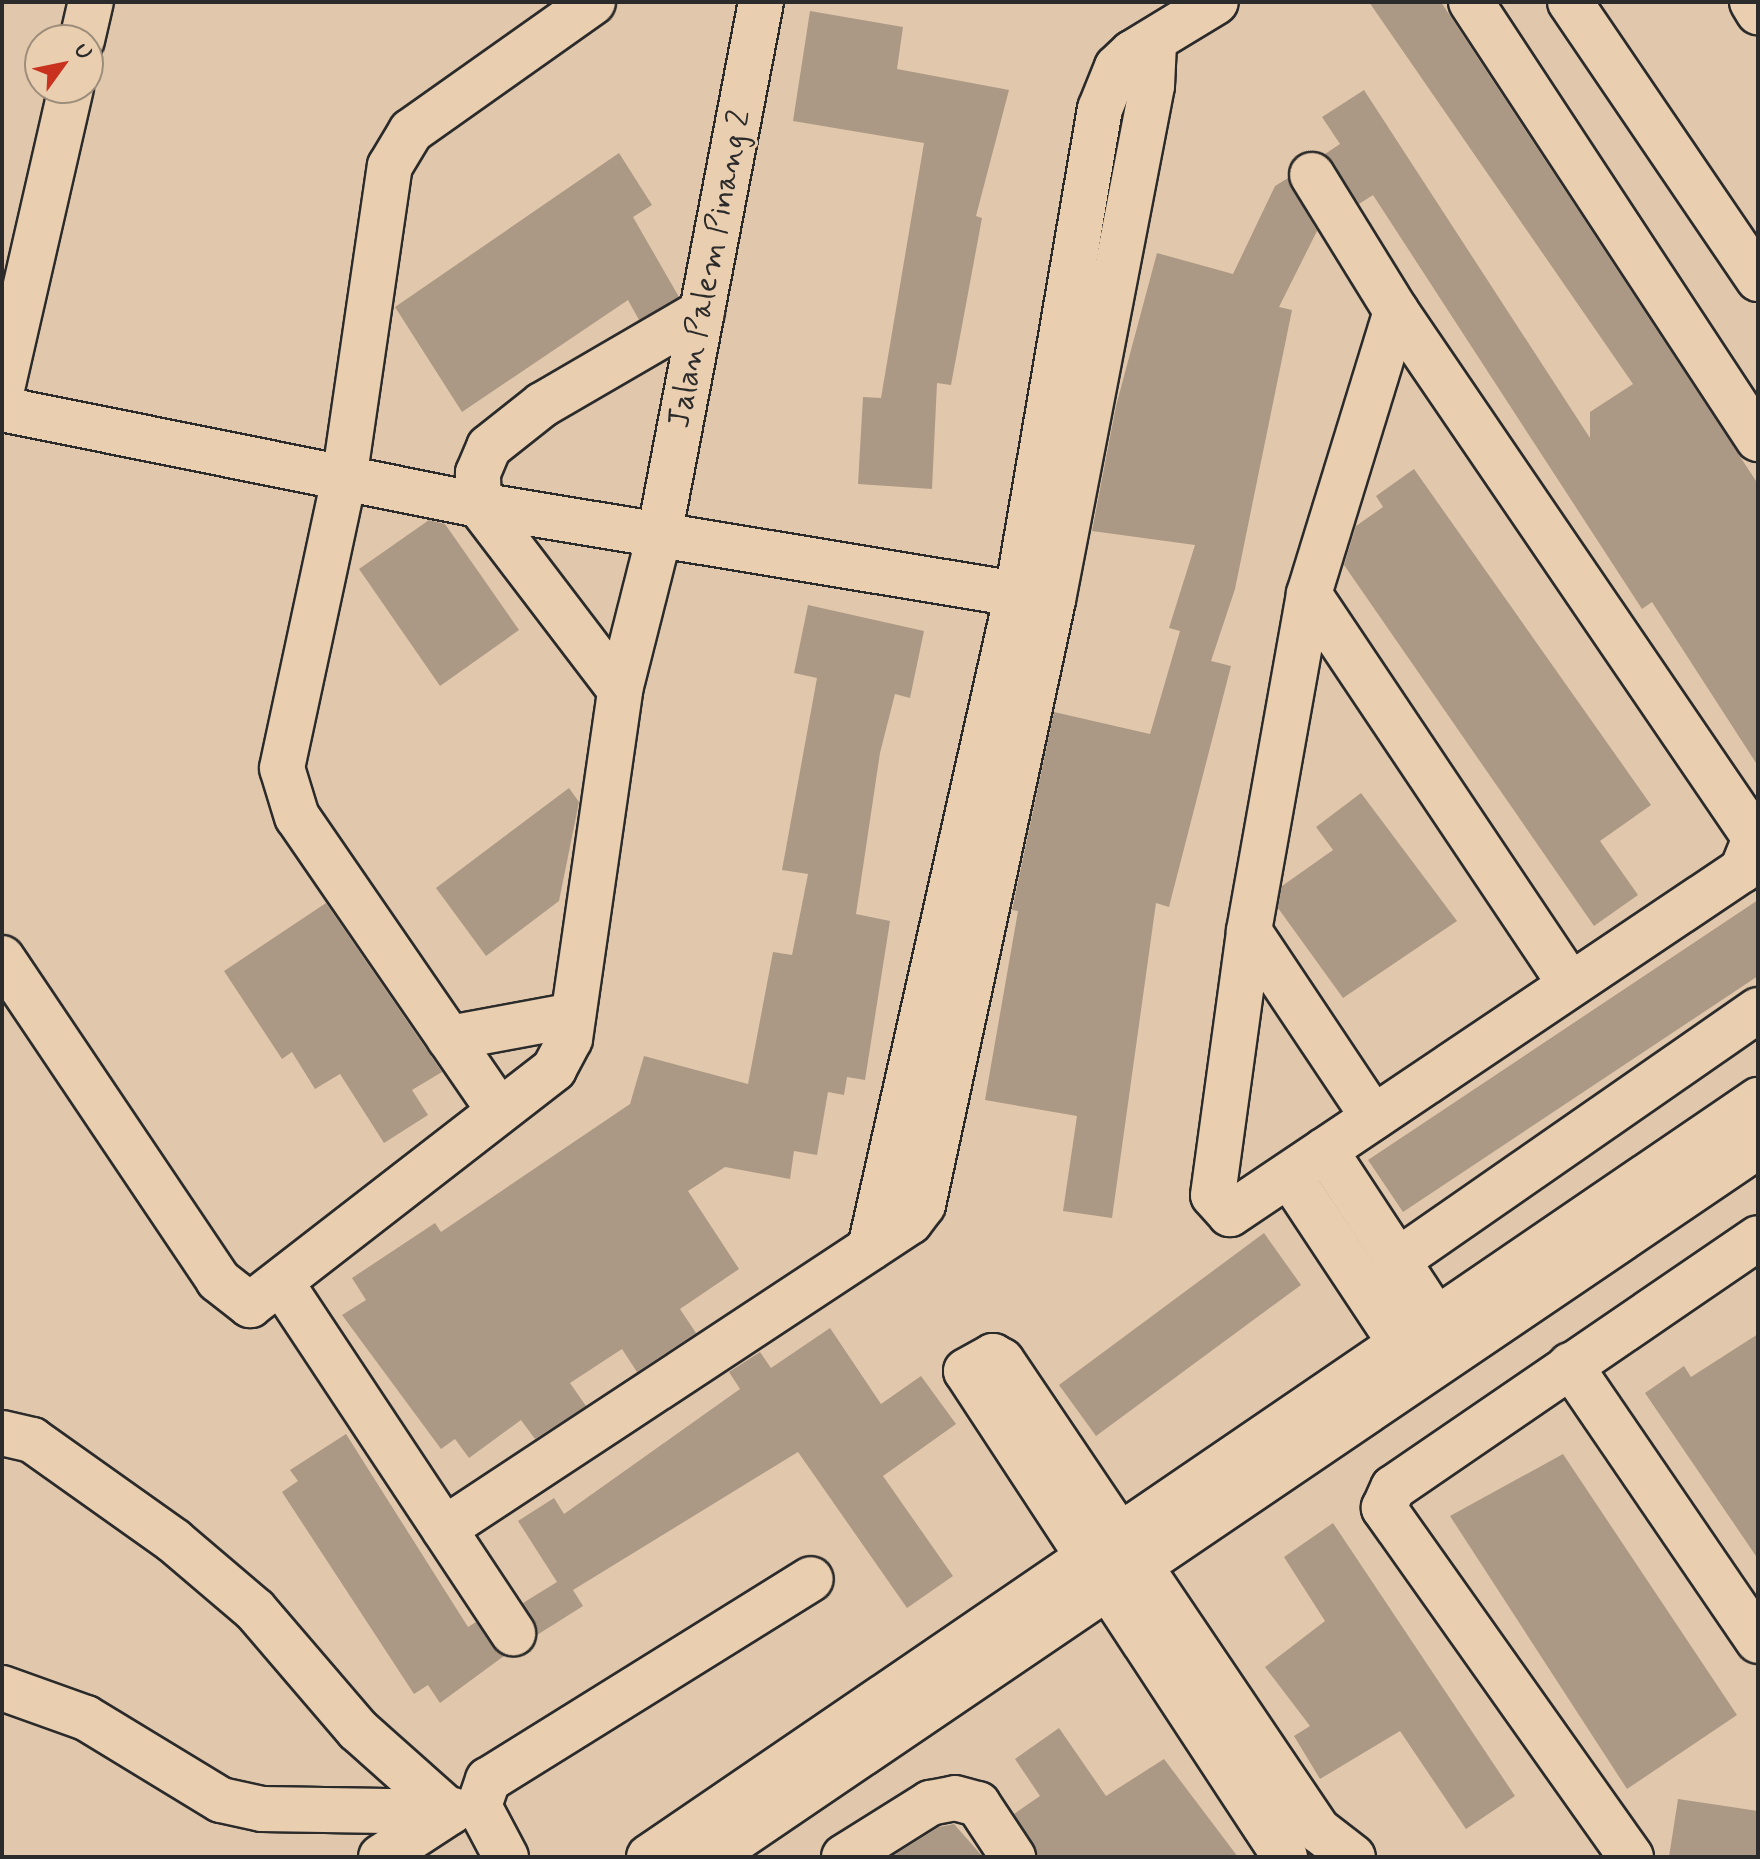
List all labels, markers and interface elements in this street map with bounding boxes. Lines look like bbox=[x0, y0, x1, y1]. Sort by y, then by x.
north arrow bbox=[24, 24, 104, 104]
text: U bbox=[67, 38, 98, 66]
street label: Jalan Palem Pinang 2 bbox=[661, 111, 759, 427]

